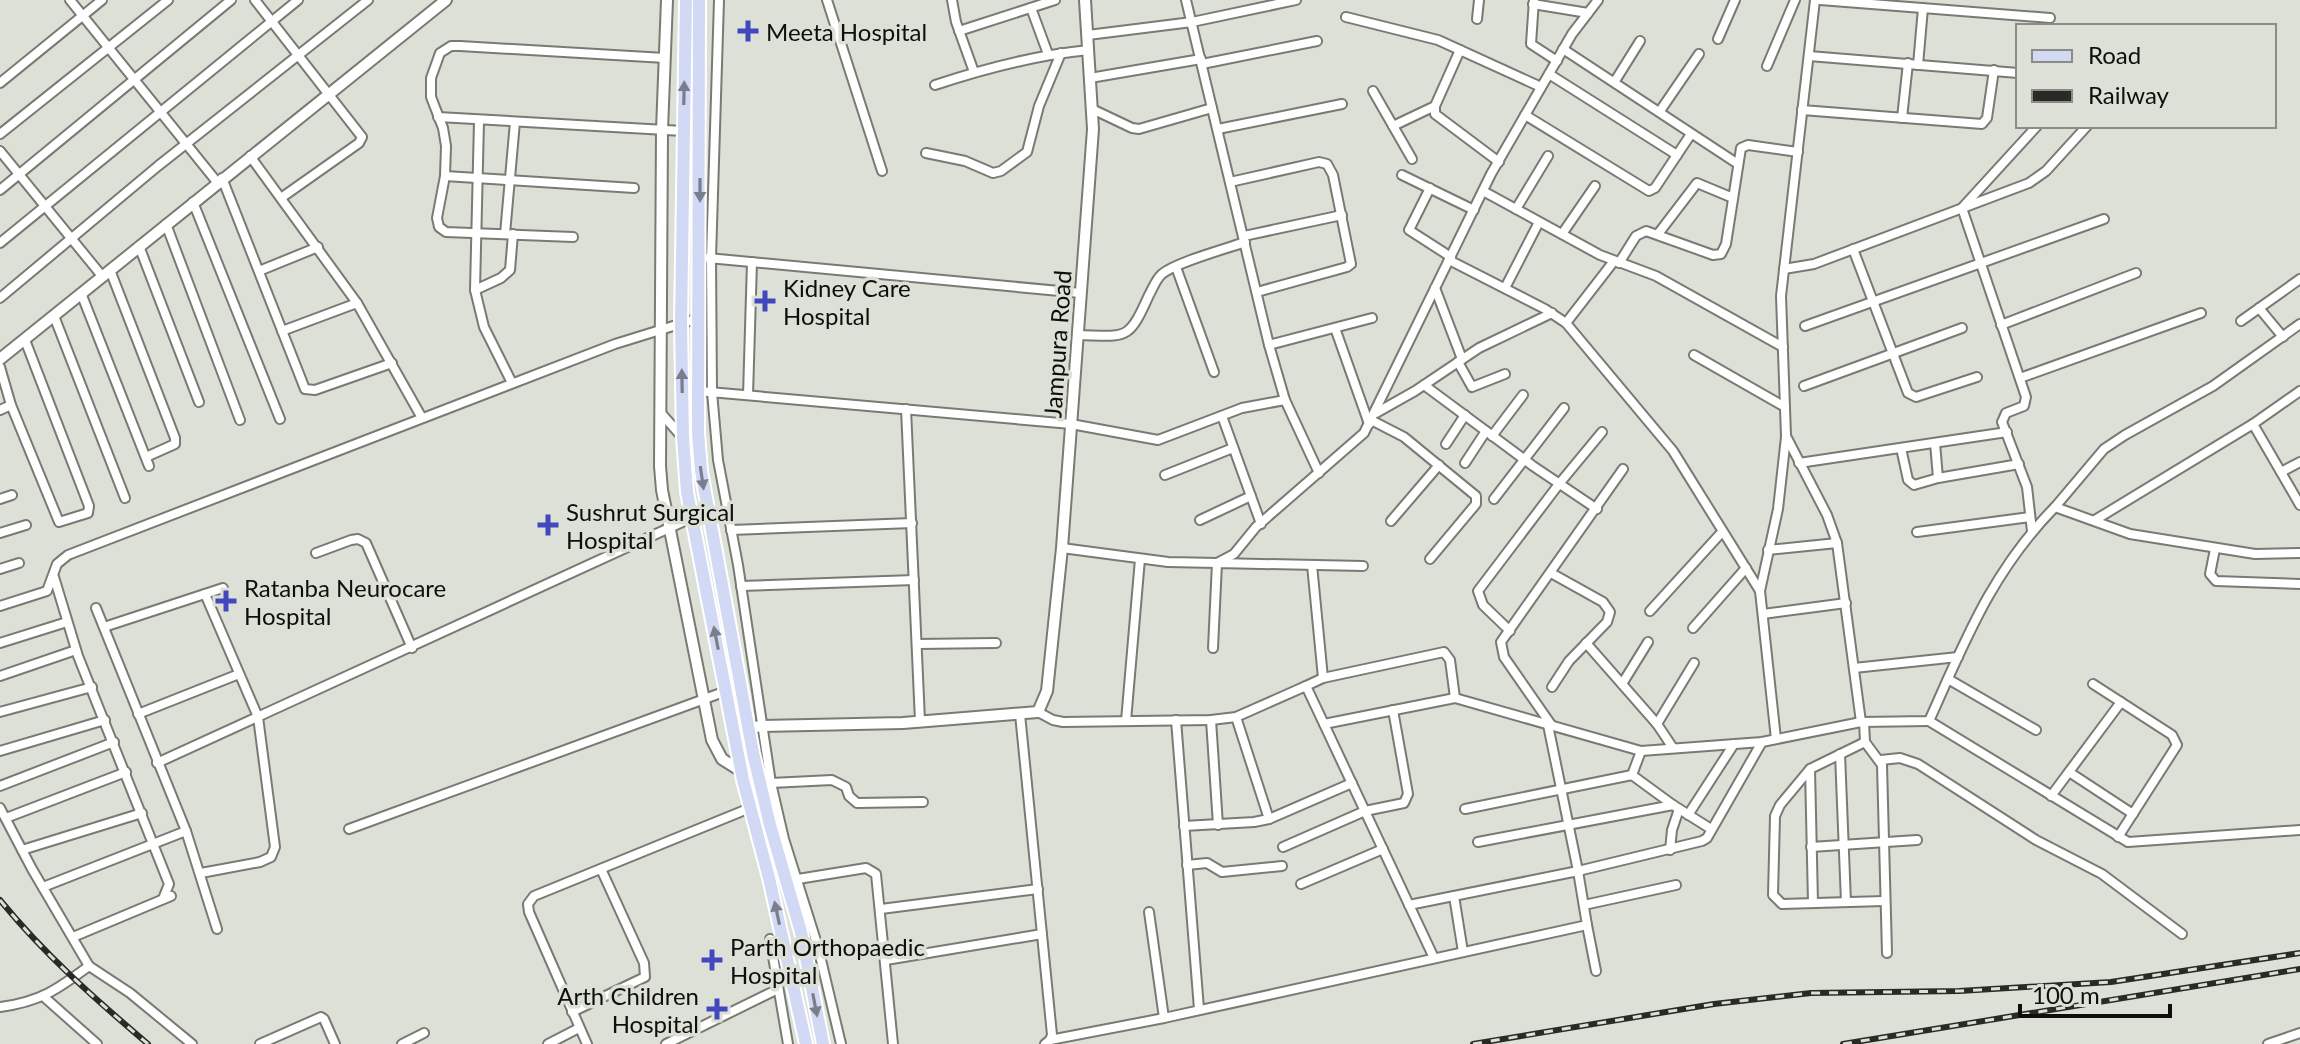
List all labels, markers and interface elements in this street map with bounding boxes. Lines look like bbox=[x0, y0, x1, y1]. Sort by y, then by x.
place label: Meeta Hospital bbox=[766, 17, 927, 46]
marker: Meeta Hospital bbox=[737, 20, 759, 42]
legend bbox=[2016, 24, 2276, 128]
text: Road bbox=[2088, 40, 2141, 69]
one-way arrow bbox=[678, 80, 690, 105]
text: Railway bbox=[2088, 80, 2170, 109]
one-way arrow bbox=[694, 178, 706, 203]
street label: Jampura Road bbox=[1037, 269, 1077, 419]
place label: Kidney Care Hospital bbox=[783, 273, 911, 330]
marker: Kidney Care Hospital bbox=[754, 290, 776, 312]
one-way arrow bbox=[676, 368, 688, 393]
one-way arrow bbox=[696, 466, 709, 491]
place label: Sushrut Surgical Hospital bbox=[566, 497, 735, 554]
marker: Sushrut Surgical Hospital bbox=[537, 514, 559, 536]
place label: Ratanba Neurocare Hospital bbox=[244, 573, 446, 630]
marker: Ratanba Neurocare Hospital bbox=[215, 590, 237, 612]
one-way arrow bbox=[709, 626, 721, 651]
one-way arrow bbox=[770, 900, 783, 925]
place label: Parth Orthopaedic Hospital bbox=[730, 932, 925, 989]
marker: Parth Orthopaedic Hospital bbox=[701, 949, 723, 971]
scale bar bbox=[2020, 968, 2170, 1018]
text: 100 m bbox=[2032, 980, 2100, 1009]
place label: Arth Children Hospital bbox=[557, 981, 699, 1038]
one-way arrow bbox=[809, 993, 822, 1018]
marker: Arth Children Hospital bbox=[706, 998, 728, 1020]

